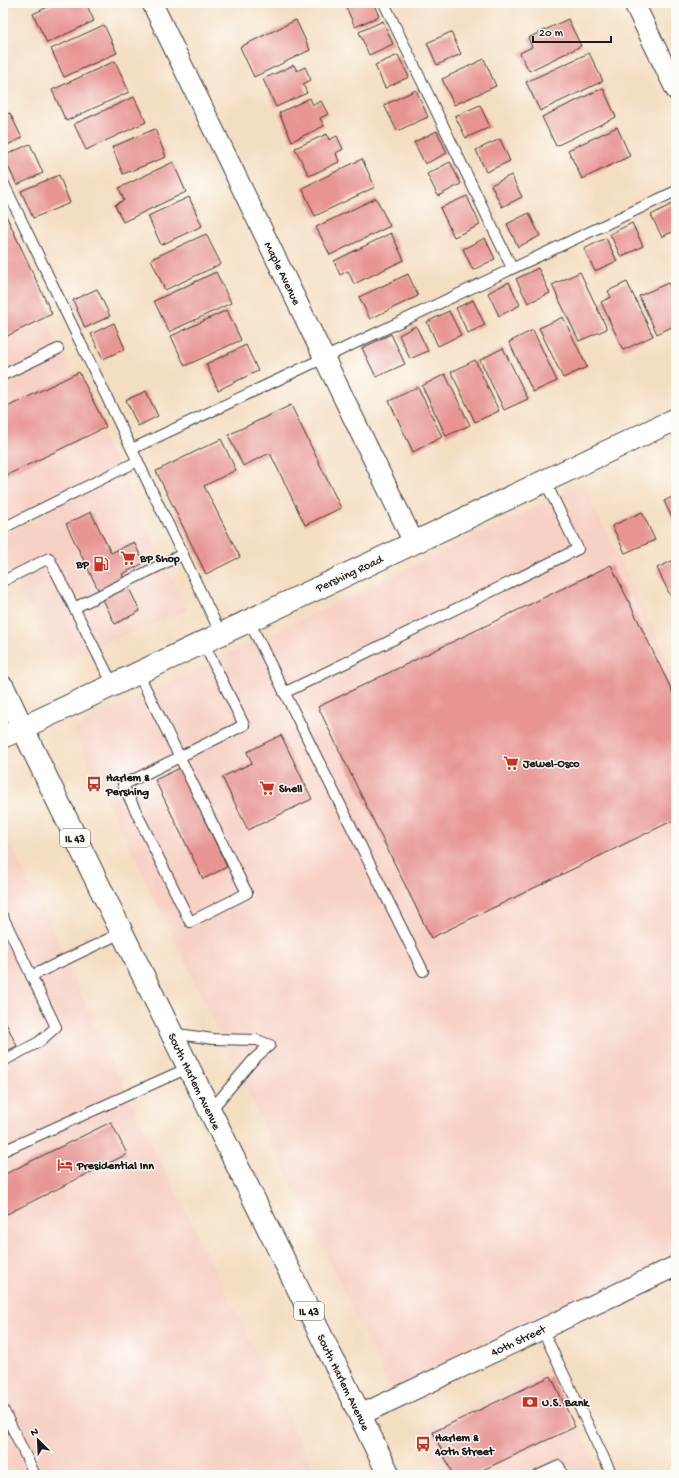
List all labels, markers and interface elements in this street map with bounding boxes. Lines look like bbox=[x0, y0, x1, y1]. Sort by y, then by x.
scale bar bbox=[533, 18, 611, 44]
text: 20 m bbox=[539, 27, 564, 41]
street label: Maple Avenue bbox=[260, 240, 303, 309]
supermarket icon: BP Shop bbox=[119, 549, 137, 567]
place label: BP Shop bbox=[139, 553, 180, 567]
street label: Pershing Road bbox=[313, 553, 386, 597]
fuel station icon: BP bbox=[92, 555, 110, 573]
place label: BP bbox=[75, 559, 89, 573]
supermarket icon: Jewel-Osco bbox=[502, 754, 520, 772]
place label: Jewel-Osco bbox=[522, 758, 580, 772]
place label: Harlem & Pershing bbox=[105, 772, 150, 800]
bus stop icon: Harlem & Pershing bbox=[85, 775, 103, 793]
supermarket icon: Shell bbox=[258, 779, 276, 797]
place label: Shell bbox=[279, 783, 303, 797]
road number: IL 43 bbox=[60, 829, 90, 847]
street label: South Harlem Avenue bbox=[164, 1031, 223, 1133]
hotel icon: Presidential Inn bbox=[56, 1156, 74, 1174]
place label: Presidential Inn bbox=[76, 1160, 154, 1174]
road number: IL 43 bbox=[294, 1302, 324, 1320]
street label: 40th Street bbox=[489, 1323, 549, 1361]
street label: South Harlem Avenue bbox=[313, 1332, 372, 1434]
bank icon: U.S. Bank bbox=[521, 1393, 539, 1411]
place label: U.S. Bank bbox=[542, 1397, 590, 1411]
north arrow bbox=[18, 1420, 58, 1460]
text: N bbox=[29, 1426, 40, 1440]
place label: Harlem & 40th Street bbox=[434, 1432, 495, 1460]
bus stop icon: Harlem & 40th Street bbox=[414, 1435, 432, 1453]

